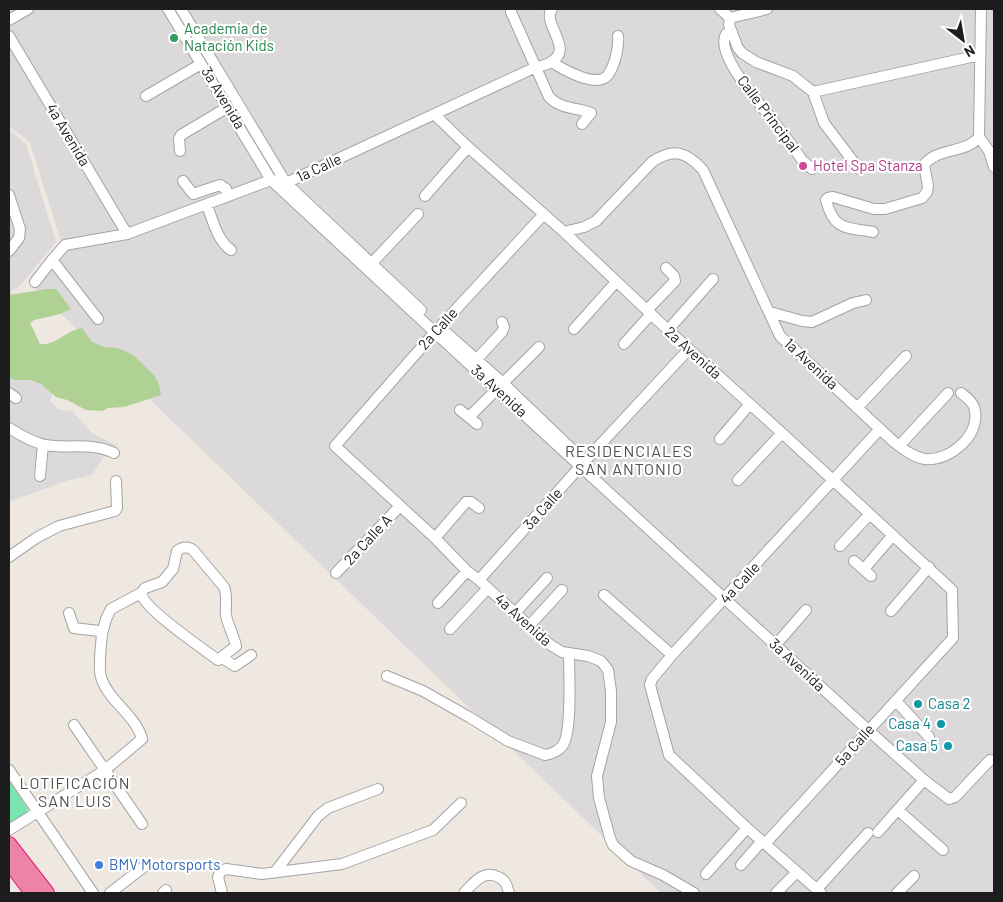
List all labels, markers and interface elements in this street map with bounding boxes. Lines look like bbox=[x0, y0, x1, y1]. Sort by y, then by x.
north arrow bbox=[938, 15, 988, 65]
place label: Academia de Natación Kids bbox=[184, 19, 274, 54]
marker: Academia de Natación Kids bbox=[168, 32, 180, 44]
text: N bbox=[962, 42, 978, 61]
street label: 3a Avenida bbox=[198, 63, 250, 132]
street label: Calle Principal bbox=[734, 71, 804, 155]
street label: 4a Avenida bbox=[43, 100, 95, 169]
street label: 1a Calle bbox=[293, 149, 344, 185]
place label: Hotel Spa Stanza bbox=[813, 156, 923, 174]
marker: Hotel Spa Stanza bbox=[797, 160, 809, 172]
street label: 2a Calle bbox=[414, 304, 461, 353]
street label: 2a Avenida bbox=[662, 322, 726, 382]
street label: 1a Avenida bbox=[781, 334, 842, 393]
street label: 3a Avenida bbox=[468, 360, 532, 420]
district label: RESIDENCIALES SAN ANTONIO bbox=[565, 441, 693, 478]
street label: 3a Calle bbox=[519, 484, 566, 533]
street label: 2a Calle A bbox=[339, 510, 395, 568]
street label: 4a Calle bbox=[715, 558, 763, 607]
street label: 4a Avenida bbox=[492, 589, 556, 649]
street label: 3a Avenida bbox=[766, 634, 829, 695]
place label: Casa 2 bbox=[928, 694, 971, 712]
marker: Casa 2 bbox=[912, 698, 924, 710]
place label: Casa 4 bbox=[888, 714, 931, 732]
marker: Casa 4 bbox=[935, 718, 947, 730]
street label: 5a Calle bbox=[831, 720, 878, 769]
place label: Casa 5 bbox=[896, 736, 938, 754]
marker: Casa 5 bbox=[942, 740, 954, 752]
district label: LOTIFICACIÓN SAN LUIS bbox=[19, 773, 131, 810]
place label: BMV Motorsports bbox=[109, 855, 221, 873]
marker: BMV Motorsports bbox=[93, 859, 105, 871]

